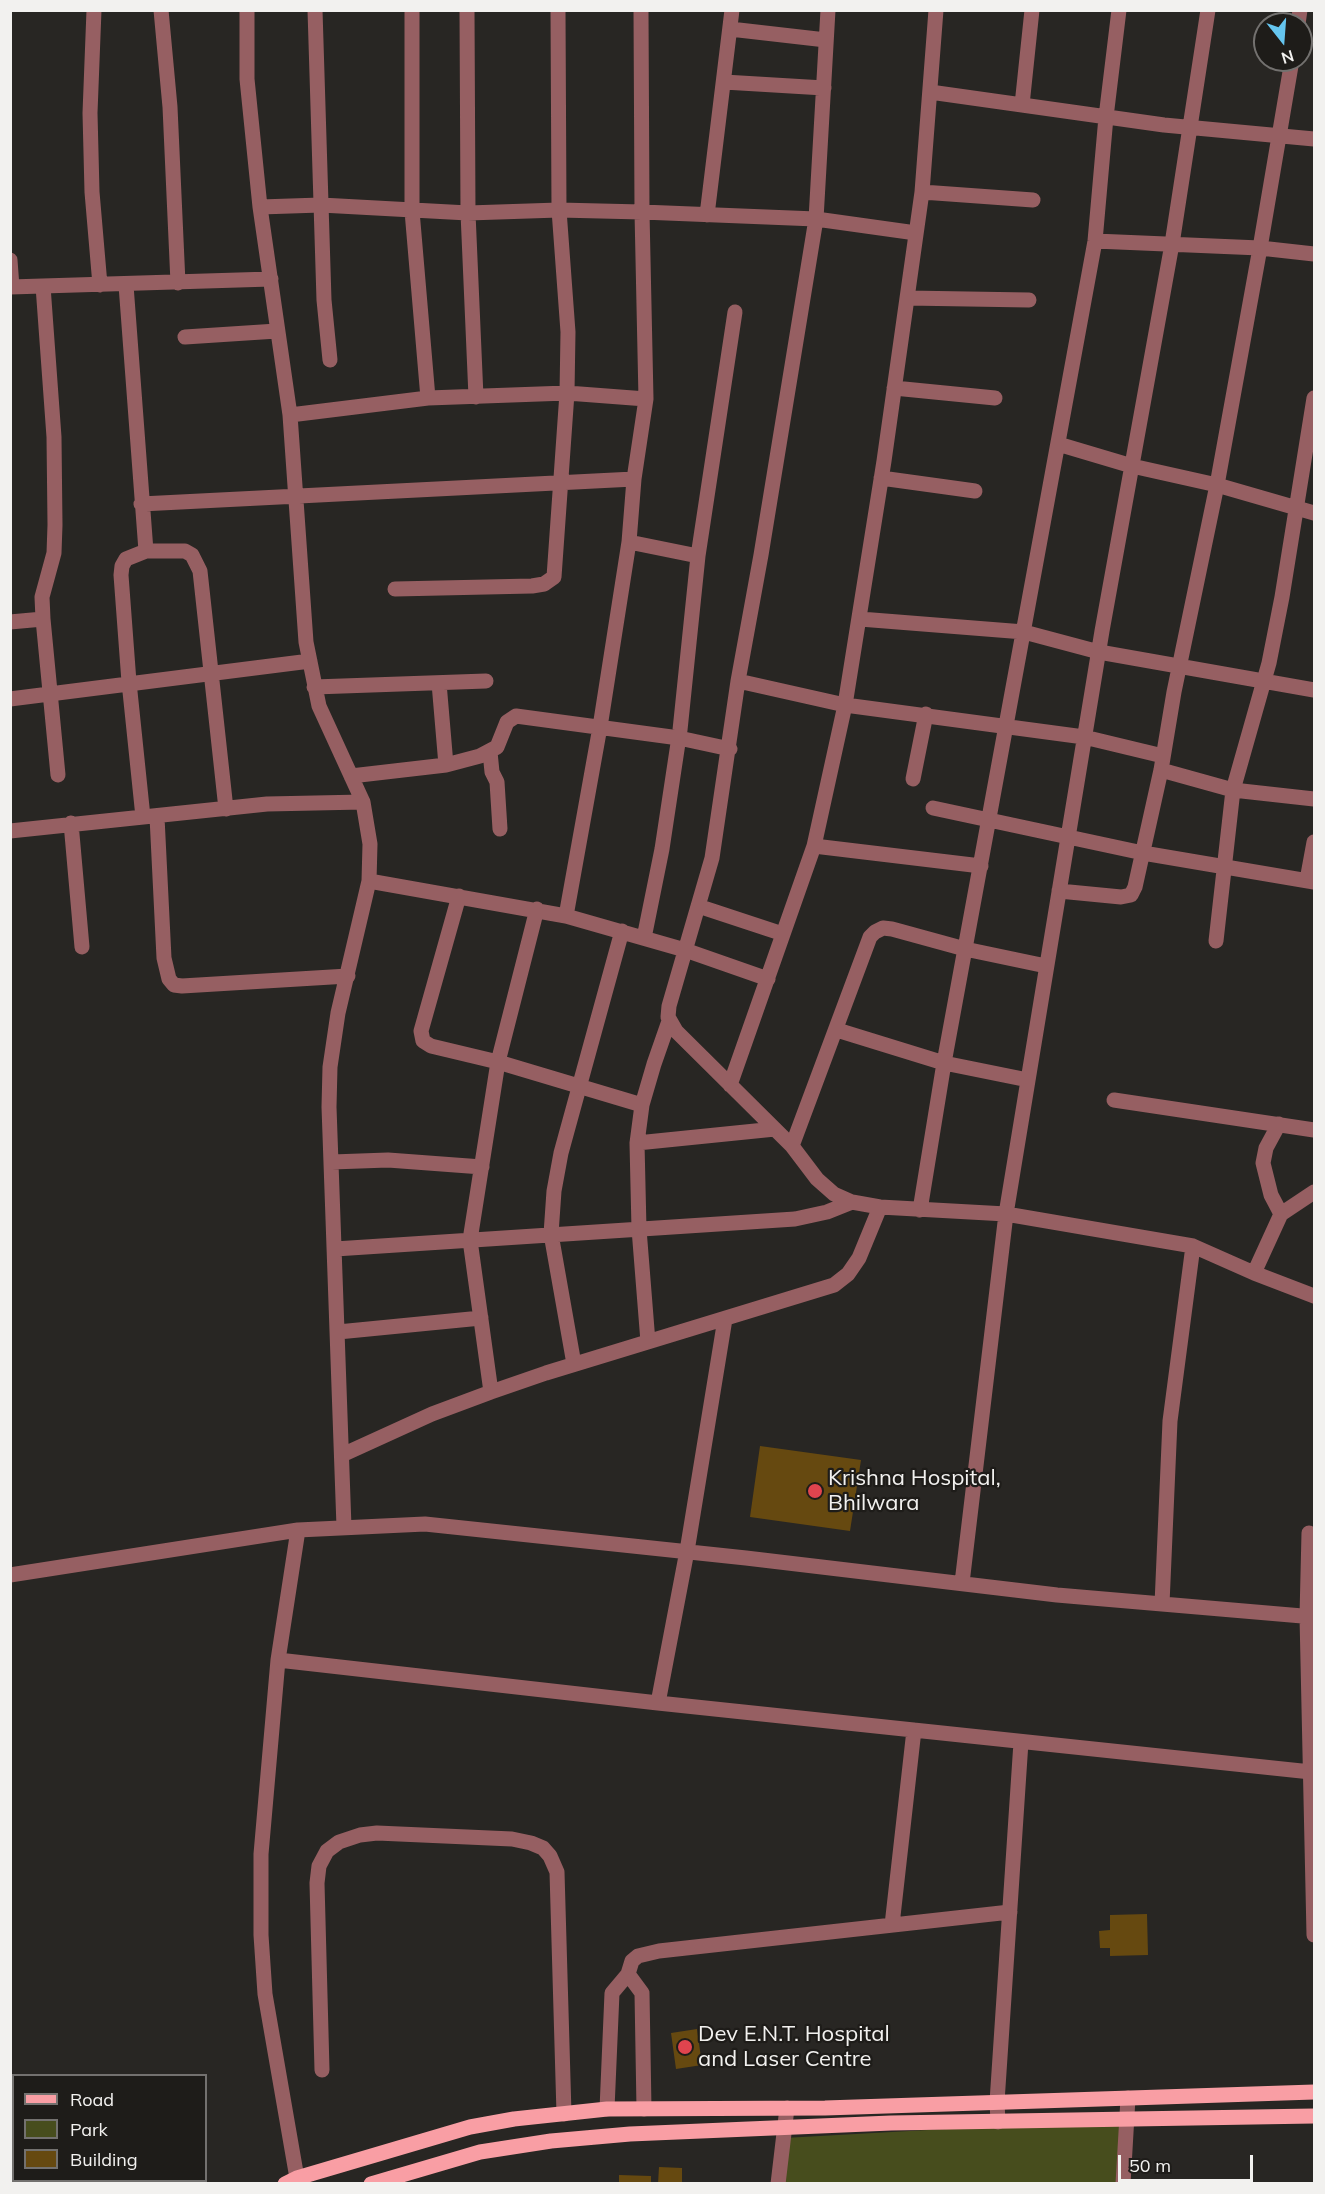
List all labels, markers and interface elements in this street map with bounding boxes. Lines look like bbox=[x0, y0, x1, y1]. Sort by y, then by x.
north arrow bbox=[1253, 12, 1313, 72]
text: N bbox=[1279, 46, 1296, 69]
place label: Krishna Hospital, Bhilwara bbox=[828, 1465, 1001, 1516]
marker: Krishna Hospital, Bhilwara bbox=[806, 1482, 824, 1500]
place label: Dev E.N.T. Hospital and Laser Centre bbox=[698, 2021, 890, 2072]
marker: Dev E.N.T. Hospital and Laser Centre bbox=[676, 2038, 694, 2056]
legend bbox=[12, 2074, 207, 2182]
text: Road bbox=[70, 2088, 114, 2111]
text: Park bbox=[70, 2118, 108, 2141]
scale bar bbox=[1121, 2143, 1256, 2181]
text: Building bbox=[70, 2148, 138, 2171]
text: 50 m bbox=[1129, 2154, 1171, 2177]

